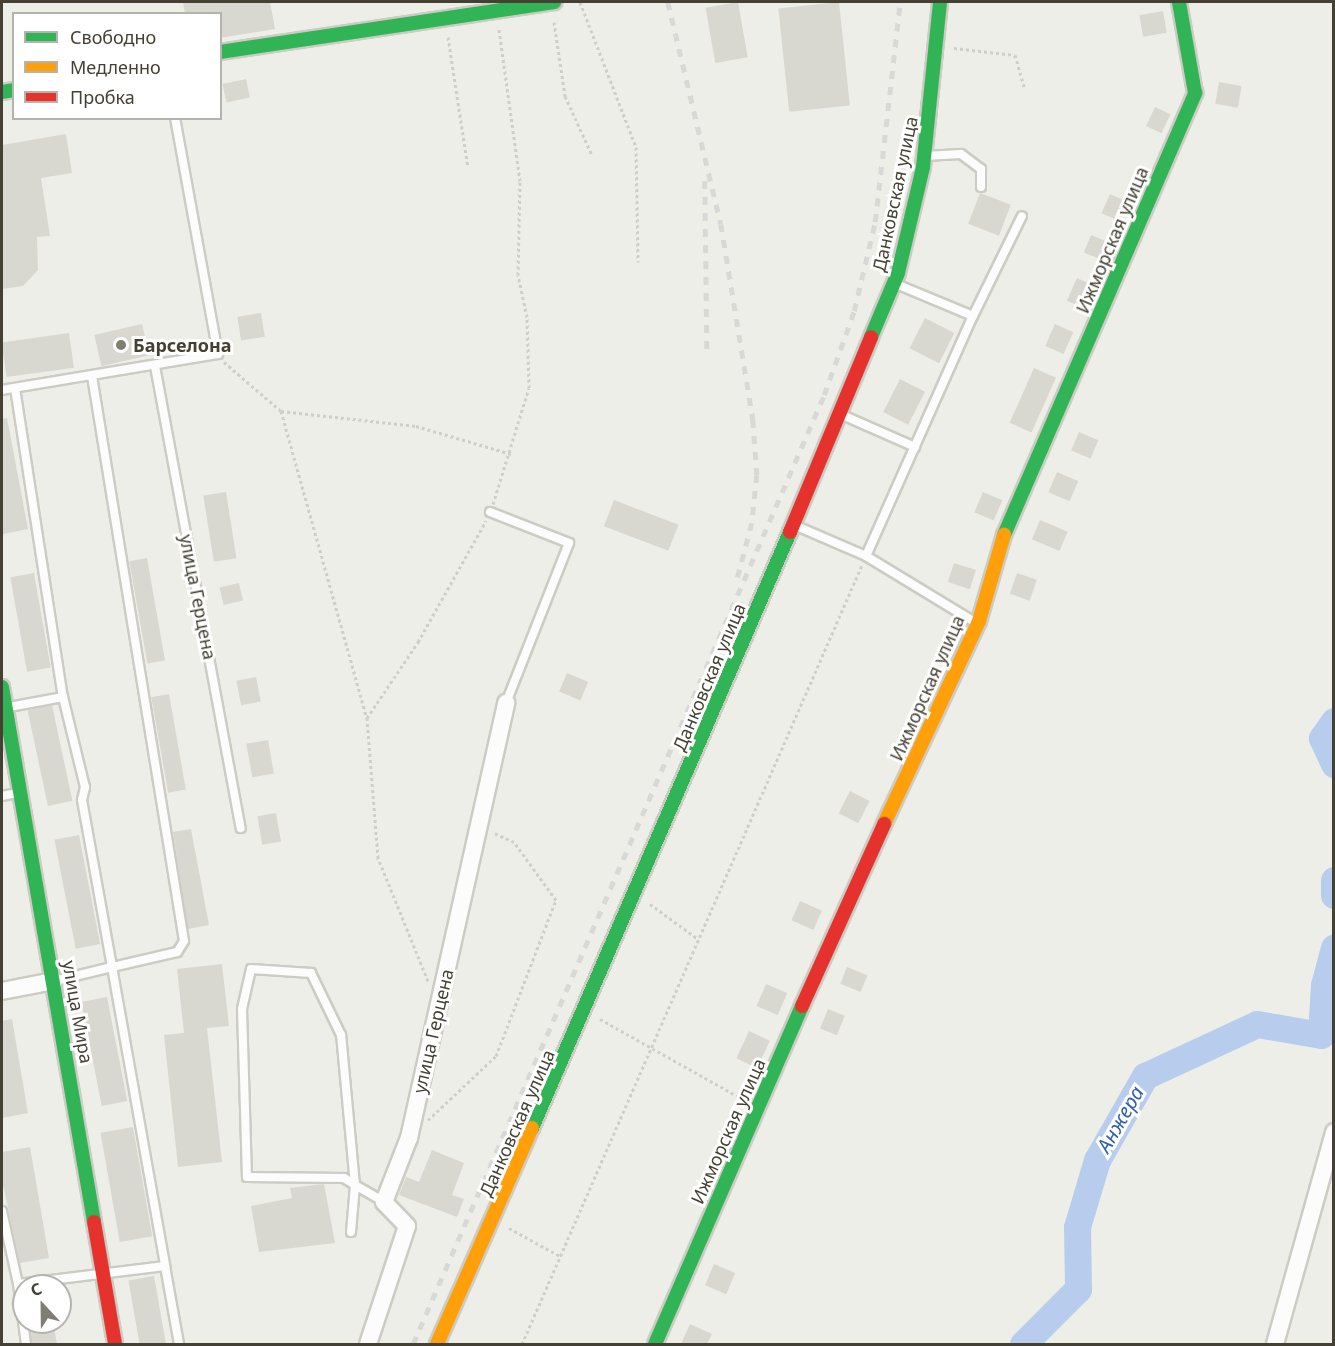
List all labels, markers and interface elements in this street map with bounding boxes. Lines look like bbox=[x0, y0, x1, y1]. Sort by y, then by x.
legend bbox=[12, 12, 222, 120]
text: Свободно bbox=[70, 25, 156, 49]
text: Медленно bbox=[70, 55, 161, 79]
text: Пробка bbox=[70, 85, 135, 109]
street label: Данковская улица bbox=[868, 114, 922, 274]
street label: Ижморская улица bbox=[1071, 164, 1153, 316]
place label: Барселона bbox=[133, 334, 232, 356]
marker: Барселона bbox=[114, 338, 128, 352]
street label: улица Герцена bbox=[175, 533, 221, 661]
street label: Данковская улица bbox=[668, 600, 750, 754]
street label: Ижморская улица bbox=[885, 612, 969, 764]
street label: улица Мира bbox=[58, 959, 98, 1065]
street label: улица Герцена bbox=[408, 967, 458, 1095]
street label: Данковская улица bbox=[475, 1046, 559, 1200]
street label: Ижморская улица bbox=[686, 1055, 770, 1207]
water label: Анжера bbox=[1091, 1082, 1149, 1156]
north arrow bbox=[12, 1274, 72, 1334]
text: С bbox=[27, 1277, 45, 1301]

